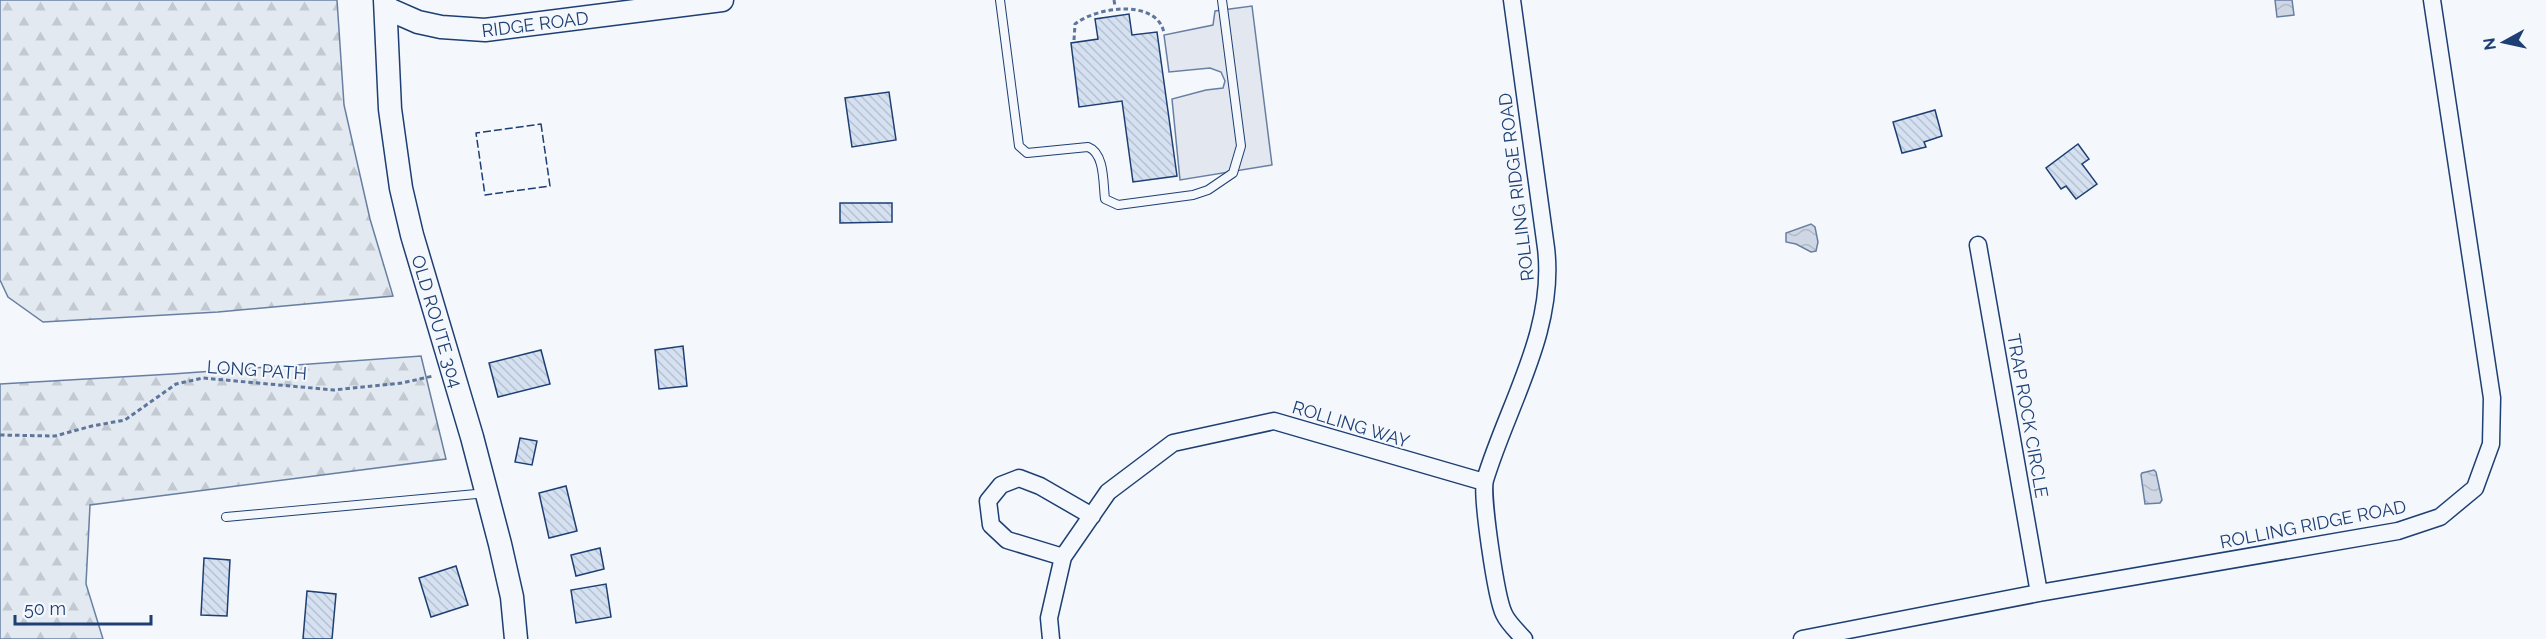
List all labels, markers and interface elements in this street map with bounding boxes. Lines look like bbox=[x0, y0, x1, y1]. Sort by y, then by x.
street label: RIDGE ROAD bbox=[480, 6, 590, 41]
north arrow bbox=[2474, 12, 2534, 72]
text: N bbox=[2479, 37, 2500, 51]
street label: ROLLING RIDGE ROAD bbox=[1494, 92, 1538, 282]
street label: OLD ROUTE 304 bbox=[408, 252, 467, 390]
street label: TRAP ROCK CIRCLE bbox=[2003, 332, 2053, 500]
street label: LONG PATH bbox=[206, 356, 308, 384]
street label: ROLLING WAY bbox=[1290, 396, 1413, 452]
street label: ROLLING RIDGE ROAD bbox=[2218, 496, 2408, 552]
scale bar bbox=[15, 588, 152, 626]
text: 50 m bbox=[24, 598, 66, 619]

